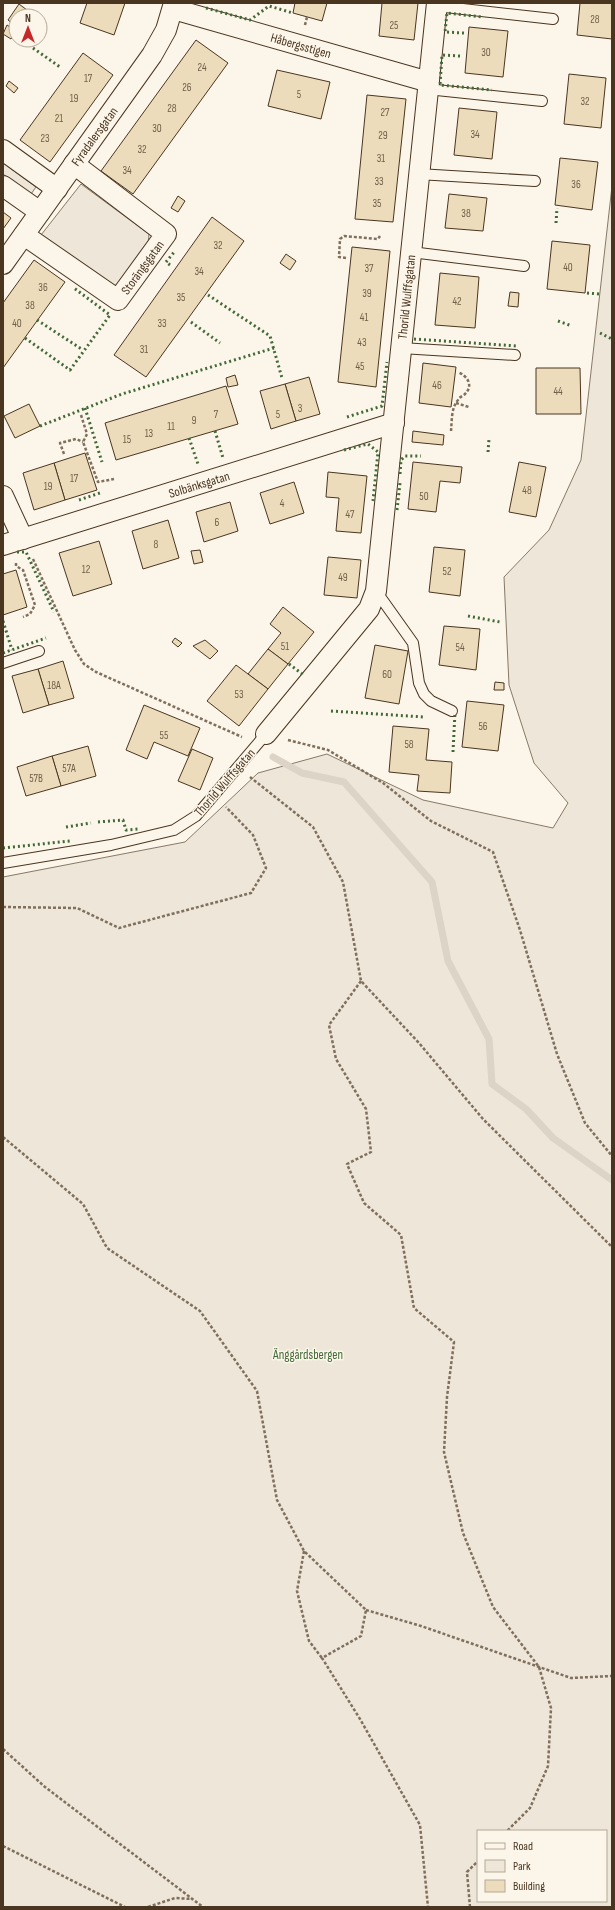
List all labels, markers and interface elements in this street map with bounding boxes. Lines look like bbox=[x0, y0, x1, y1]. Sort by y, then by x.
north arrow bbox=[8, 8, 48, 48]
text: N bbox=[25, 12, 31, 25]
house number: 28 bbox=[590, 13, 600, 26]
house number: 25 bbox=[390, 19, 398, 32]
street label: Håbergsstigen bbox=[269, 30, 333, 62]
house number: 30 bbox=[481, 46, 491, 59]
house number: 24 bbox=[197, 61, 207, 74]
house number: 17 bbox=[84, 72, 93, 85]
house number: 26 bbox=[182, 81, 192, 94]
house number: 5 bbox=[297, 88, 301, 101]
house number: 19 bbox=[70, 92, 78, 105]
house number: 32 bbox=[580, 95, 590, 108]
house number: 28 bbox=[167, 102, 177, 115]
street label: Fyradalersgatan bbox=[68, 104, 122, 169]
house number: 27 bbox=[381, 106, 390, 119]
house number: 21 bbox=[55, 112, 63, 125]
house number: 30 bbox=[152, 122, 162, 135]
house number: 34 bbox=[470, 128, 480, 141]
house number: 29 bbox=[378, 129, 388, 142]
house number: 23 bbox=[40, 132, 50, 145]
house number: 32 bbox=[137, 143, 147, 156]
house number: 31 bbox=[377, 152, 385, 165]
house number: 34 bbox=[122, 164, 132, 177]
house number: 33 bbox=[374, 175, 384, 188]
house number: 36 bbox=[571, 178, 581, 191]
house number: 35 bbox=[372, 197, 382, 210]
house number: 38 bbox=[461, 207, 471, 220]
street label: Storängsgatan bbox=[118, 237, 168, 298]
house number: 32 bbox=[213, 239, 223, 252]
street label: Thorild Wulffsgatan bbox=[395, 254, 419, 340]
house number: 40 bbox=[563, 261, 573, 274]
house number: 37 bbox=[364, 262, 374, 275]
house number: 34 bbox=[194, 265, 204, 278]
house number: 36 bbox=[38, 281, 48, 294]
house number: 39 bbox=[362, 287, 372, 300]
house number: 35 bbox=[176, 291, 186, 304]
house number: 42 bbox=[452, 295, 462, 308]
house number: 38 bbox=[25, 299, 35, 312]
house number: 41 bbox=[360, 311, 368, 324]
house number: 40 bbox=[12, 317, 22, 330]
house number: 33 bbox=[157, 317, 167, 330]
house number: 43 bbox=[357, 336, 367, 349]
house number: 31 bbox=[140, 343, 148, 356]
house number: 45 bbox=[355, 360, 365, 373]
house number: 46 bbox=[432, 379, 442, 392]
house number: 44 bbox=[553, 385, 563, 398]
house number: 3 bbox=[298, 402, 303, 415]
house number: 7 bbox=[214, 408, 219, 421]
house number: 5 bbox=[276, 408, 280, 421]
house number: 9 bbox=[192, 414, 197, 427]
house number: 11 bbox=[167, 420, 175, 433]
house number: 13 bbox=[145, 427, 154, 440]
house number: 15 bbox=[123, 433, 131, 446]
street label: Solbänksgatan bbox=[167, 468, 232, 502]
house number: 17 bbox=[70, 472, 79, 485]
house number: 19 bbox=[44, 480, 52, 493]
house number: 48 bbox=[522, 484, 532, 497]
house number: 50 bbox=[419, 490, 429, 503]
house number: 4 bbox=[280, 497, 285, 510]
house number: 47 bbox=[346, 508, 355, 521]
house number: 6 bbox=[215, 516, 220, 529]
house number: 8 bbox=[154, 538, 159, 551]
house number: 12 bbox=[82, 563, 91, 576]
house number: 52 bbox=[443, 565, 452, 578]
house number: 49 bbox=[338, 571, 348, 584]
house number: 51 bbox=[281, 640, 289, 653]
house number: 54 bbox=[455, 641, 465, 654]
house number: 60 bbox=[382, 668, 392, 681]
house number: 18A bbox=[47, 679, 61, 692]
house number: 53 bbox=[234, 688, 244, 701]
house number: 56 bbox=[478, 720, 488, 733]
house number: 55 bbox=[160, 729, 168, 742]
house number: 58 bbox=[404, 738, 414, 751]
street label: Thorild Wulffsgatan bbox=[191, 745, 259, 820]
house number: 57A bbox=[62, 762, 76, 775]
house number: 57B bbox=[29, 772, 43, 785]
park label: Änggårdsbergen bbox=[272, 1347, 343, 1363]
legend bbox=[477, 1830, 607, 1902]
text: Road bbox=[513, 1839, 533, 1854]
text: Park bbox=[513, 1859, 531, 1874]
text: Building bbox=[513, 1879, 545, 1894]

